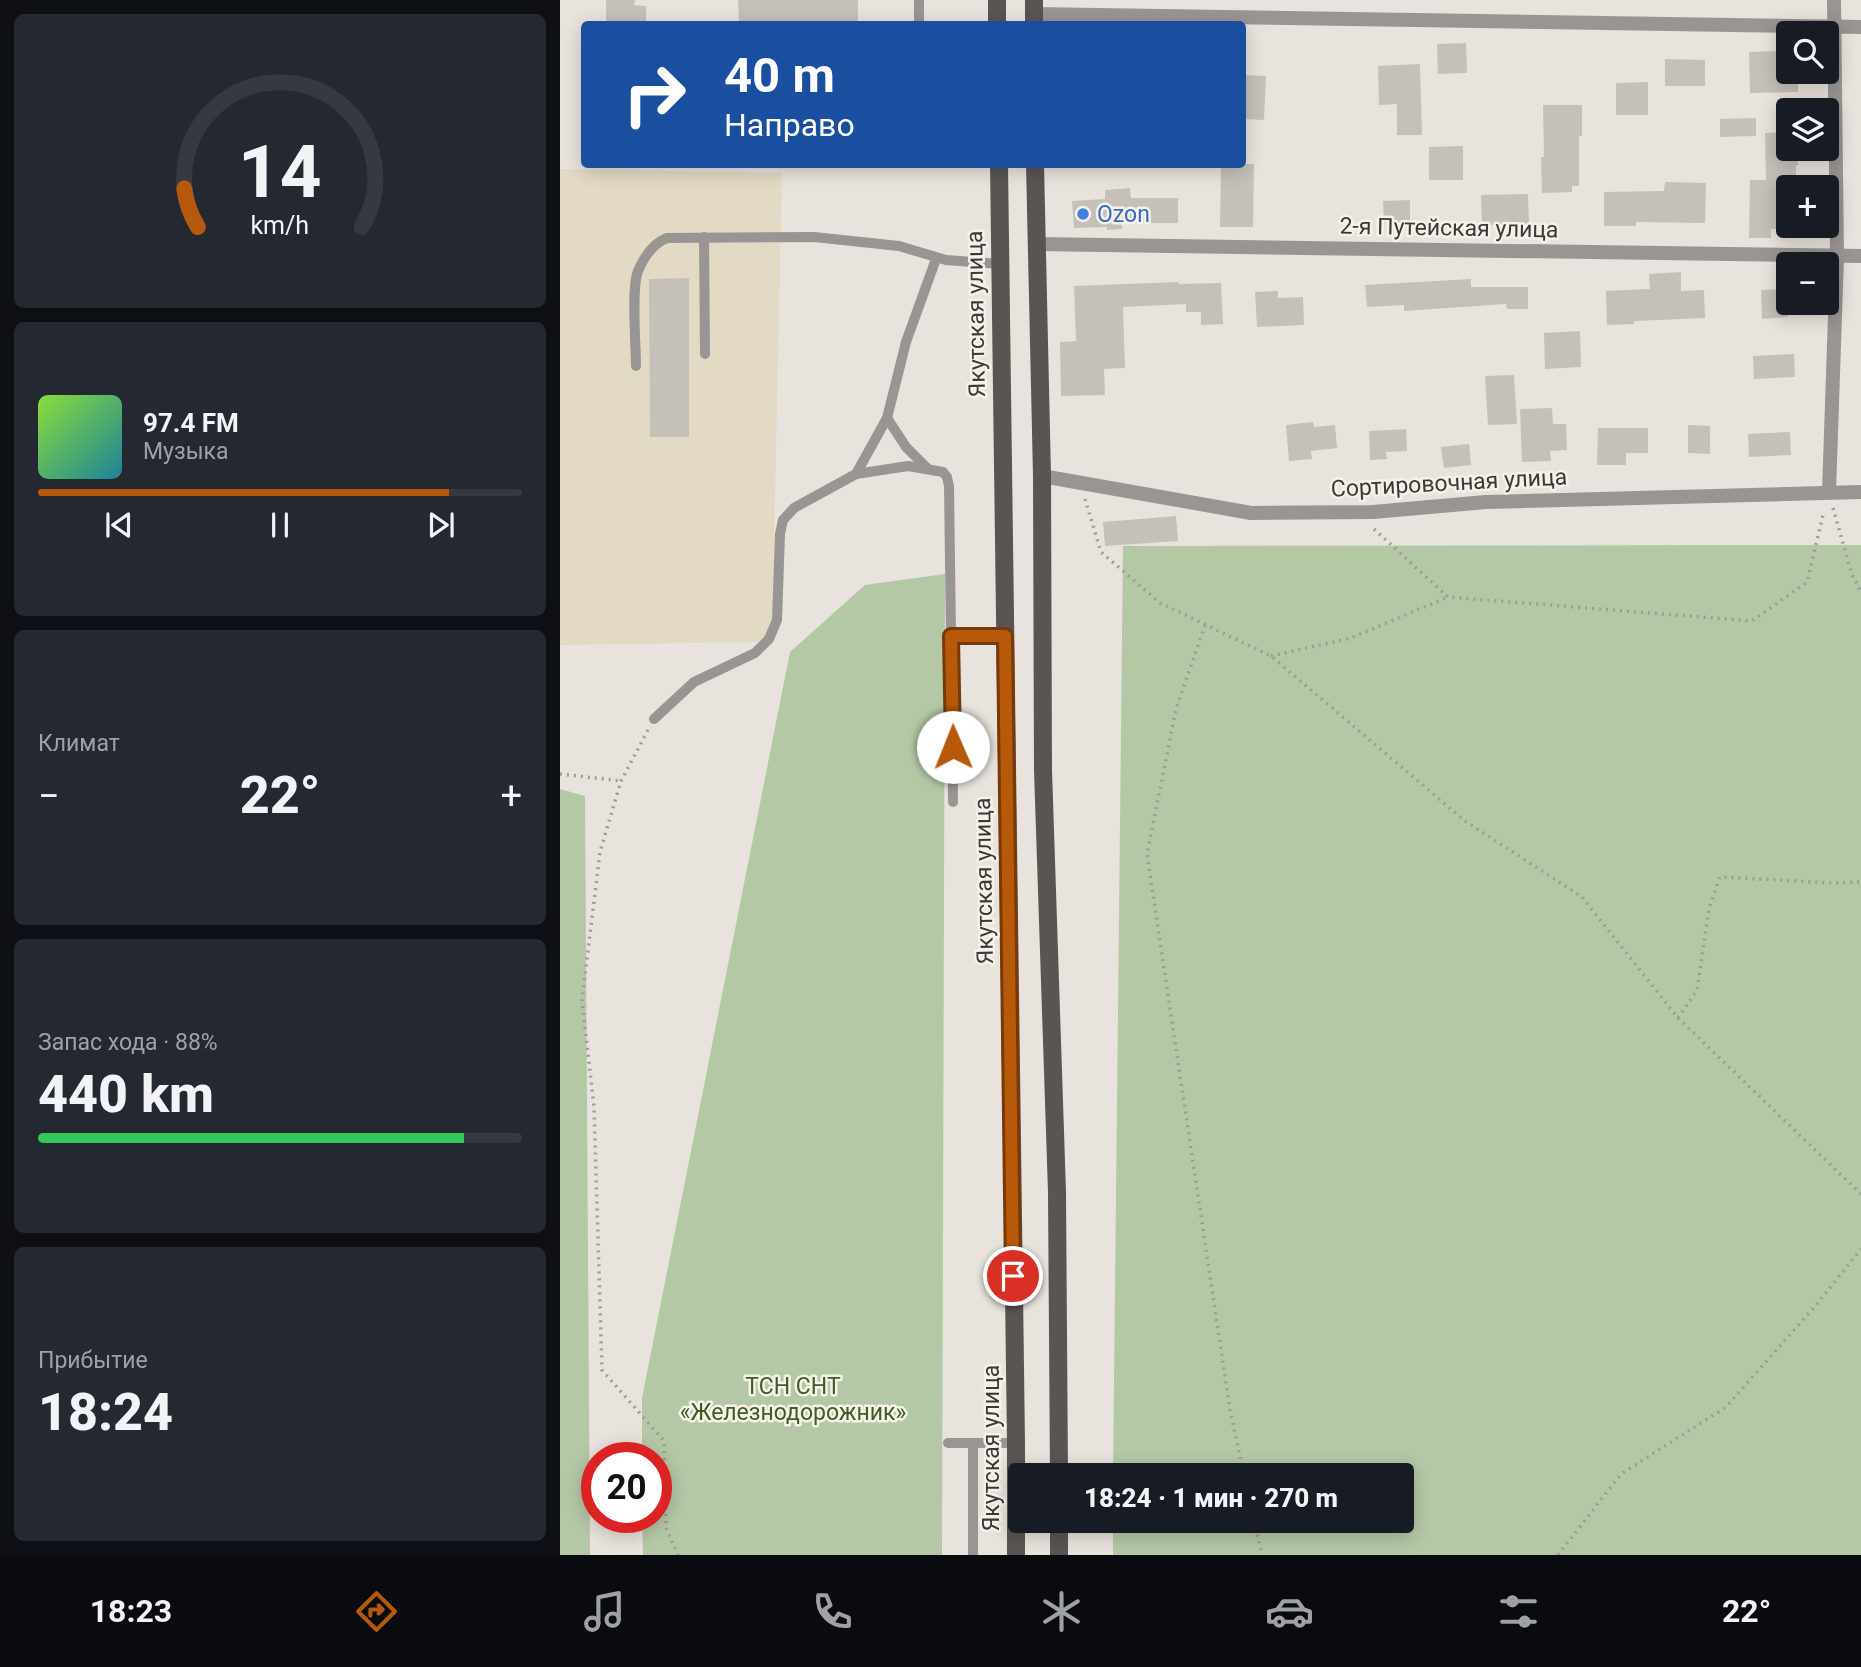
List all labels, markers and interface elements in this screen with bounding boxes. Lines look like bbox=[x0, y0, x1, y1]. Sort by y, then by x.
map controls bbox=[1776, 21, 1839, 315]
button: search bbox=[1776, 21, 1839, 84]
text: 40 m bbox=[724, 47, 835, 104]
icon: right bbox=[609, 49, 700, 140]
button: layers bbox=[1776, 98, 1839, 161]
text: Направо bbox=[724, 106, 855, 144]
text: 14 bbox=[238, 129, 322, 215]
button: + bbox=[1776, 175, 1839, 238]
place label: Ozon bbox=[1097, 201, 1150, 228]
marker: Ozon bbox=[1075, 206, 1091, 222]
text: km/h bbox=[251, 211, 309, 240]
street label: 2-я Путейская улица bbox=[1339, 213, 1559, 243]
street label: Якутская улица bbox=[961, 230, 991, 398]
button: − bbox=[1776, 252, 1839, 315]
text: 97.4 FM bbox=[143, 408, 239, 438]
text: Музыка bbox=[143, 438, 228, 465]
street label: Сортировочная улица bbox=[1330, 463, 1568, 503]
icon: previous bbox=[100, 506, 138, 544]
icon: pause bbox=[261, 506, 299, 544]
icon: next bbox=[422, 506, 460, 544]
position arrow bbox=[916, 710, 990, 784]
text: Климат bbox=[38, 730, 120, 757]
text: 22° bbox=[240, 765, 320, 826]
text: − bbox=[38, 774, 60, 818]
text: + bbox=[500, 774, 522, 818]
street label: Якутская улица bbox=[969, 797, 999, 965]
text: Запас хода · 88% bbox=[38, 1029, 218, 1056]
text: 440 km bbox=[38, 1064, 214, 1125]
pin bbox=[983, 1246, 1043, 1306]
icon: arrive bbox=[994, 1257, 1032, 1295]
text: Прибытие bbox=[38, 1347, 148, 1374]
street label: Якутская улица bbox=[978, 1365, 1005, 1531]
park label: ТСН СНТ «Железнодорожник» bbox=[680, 1373, 906, 1426]
text: 18:24 bbox=[38, 1382, 173, 1443]
speed limit sign: 20 bbox=[581, 1442, 672, 1533]
text: 18:24 · 1 мин · 270 m bbox=[1084, 1483, 1338, 1513]
icon: directions bbox=[352, 1587, 401, 1636]
icon: music bbox=[580, 1587, 629, 1636]
icon: phone bbox=[808, 1587, 857, 1636]
icon: climate bbox=[1037, 1587, 1086, 1636]
icon: car bbox=[1265, 1587, 1314, 1636]
icon: filters bbox=[1494, 1587, 1543, 1636]
text: 18:23 bbox=[90, 1592, 172, 1630]
text: 22° bbox=[1722, 1592, 1771, 1630]

